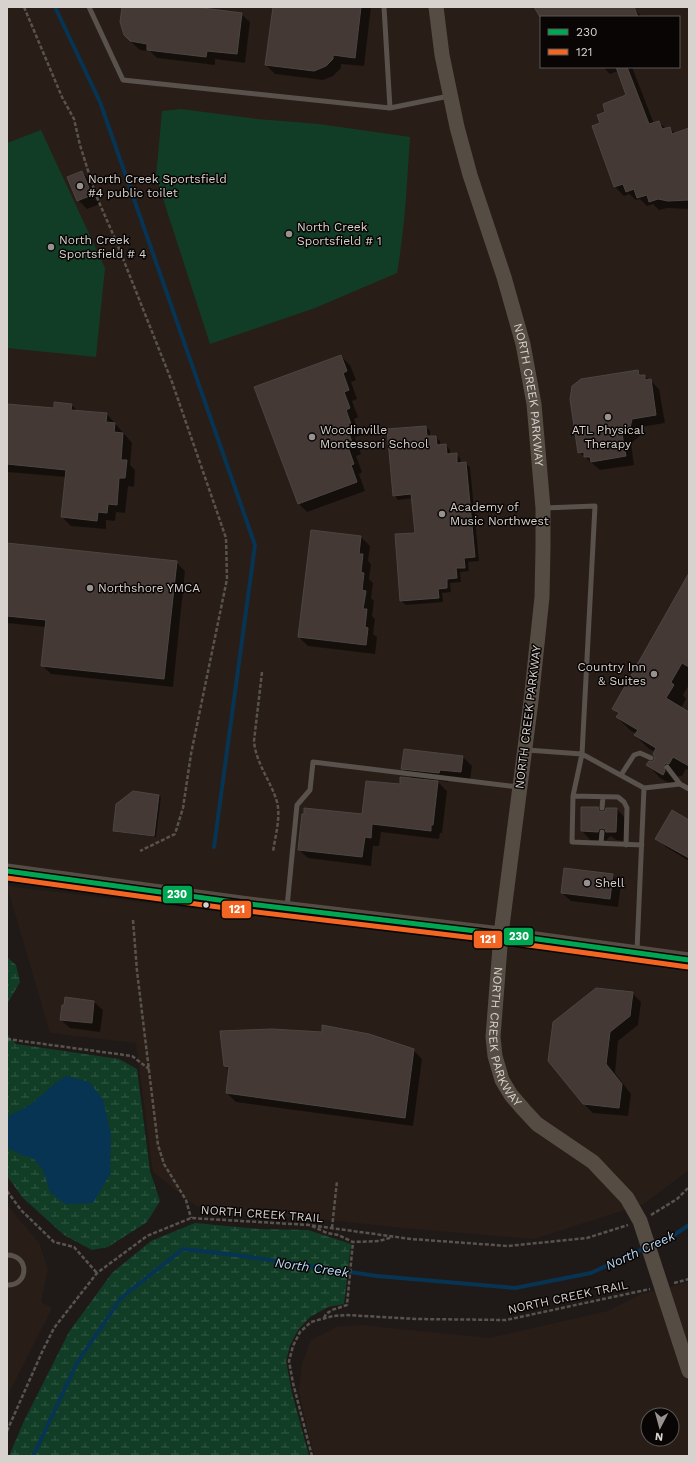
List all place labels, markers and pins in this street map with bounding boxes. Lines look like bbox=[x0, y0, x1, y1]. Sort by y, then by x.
place label: North Creek Sportsfield #4 public toilet bbox=[88, 172, 227, 200]
marker: North Creek Sportsfield #4 public toilet bbox=[75, 181, 85, 191]
place label: North Creek Sportsfield # 1 bbox=[297, 220, 382, 248]
marker: North Creek Sportsfield # 1 bbox=[284, 229, 294, 239]
place label: North Creek Sportsfield # 4 bbox=[59, 233, 146, 261]
marker: North Creek Sportsfield # 4 bbox=[46, 242, 56, 252]
marker: ATL Physical Therapy bbox=[603, 412, 613, 422]
place label: Woodinville Montessori School bbox=[320, 423, 429, 451]
place label: ATL Physical Therapy bbox=[572, 423, 644, 451]
marker: Woodinville Montessori School bbox=[307, 432, 317, 442]
place label: Academy of Music Northwest bbox=[450, 500, 549, 528]
marker: Academy of Music Northwest bbox=[437, 509, 447, 519]
place label: Northshore YMCA bbox=[98, 581, 200, 595]
marker: Northshore YMCA bbox=[85, 583, 95, 593]
place label: Country Inn & Suites bbox=[578, 660, 646, 688]
marker: Country Inn & Suites bbox=[649, 669, 659, 679]
place label: Shell bbox=[595, 876, 625, 890]
marker: Shell bbox=[582, 878, 592, 888]
unlabelled marker bbox=[201, 900, 211, 910]

